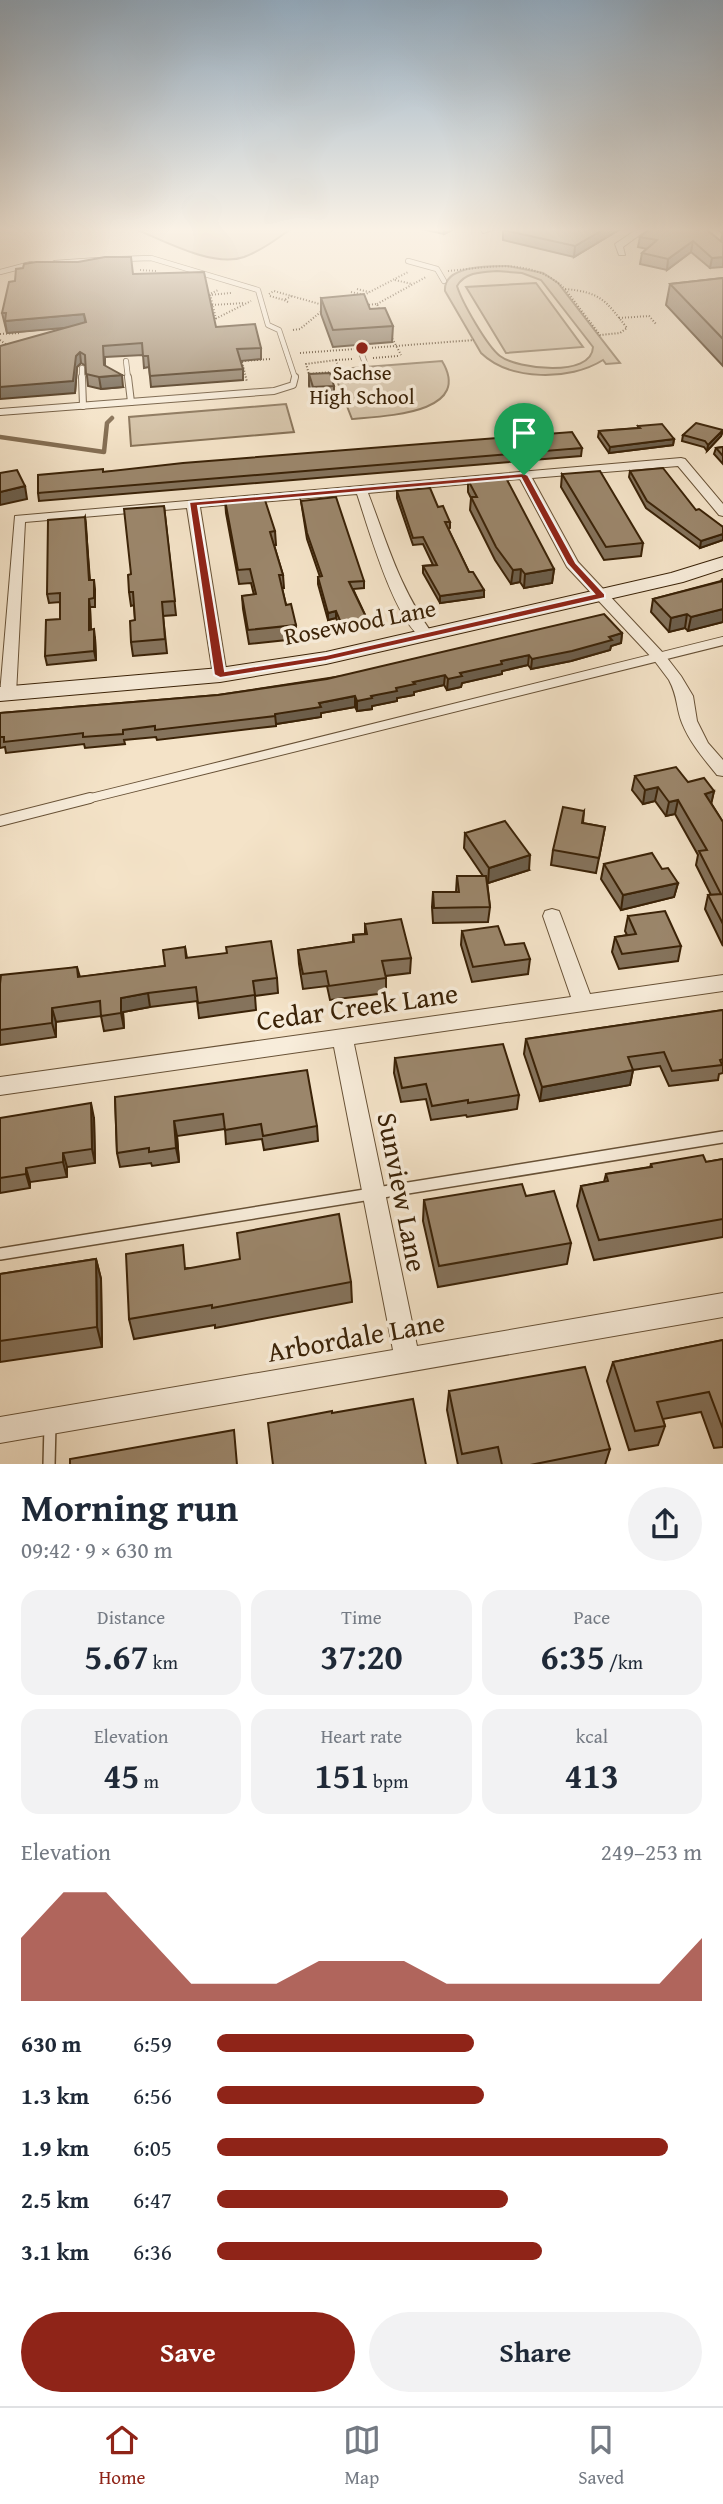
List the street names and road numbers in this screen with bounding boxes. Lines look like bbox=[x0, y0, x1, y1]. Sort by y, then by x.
street label: Rosewood Lane bbox=[281, 590, 439, 654]
street label: Cedar Creek Lane bbox=[254, 972, 460, 1040]
street label: Sunview Lane bbox=[367, 1109, 439, 1275]
street label: Arbordale Lane bbox=[264, 1300, 448, 1372]

